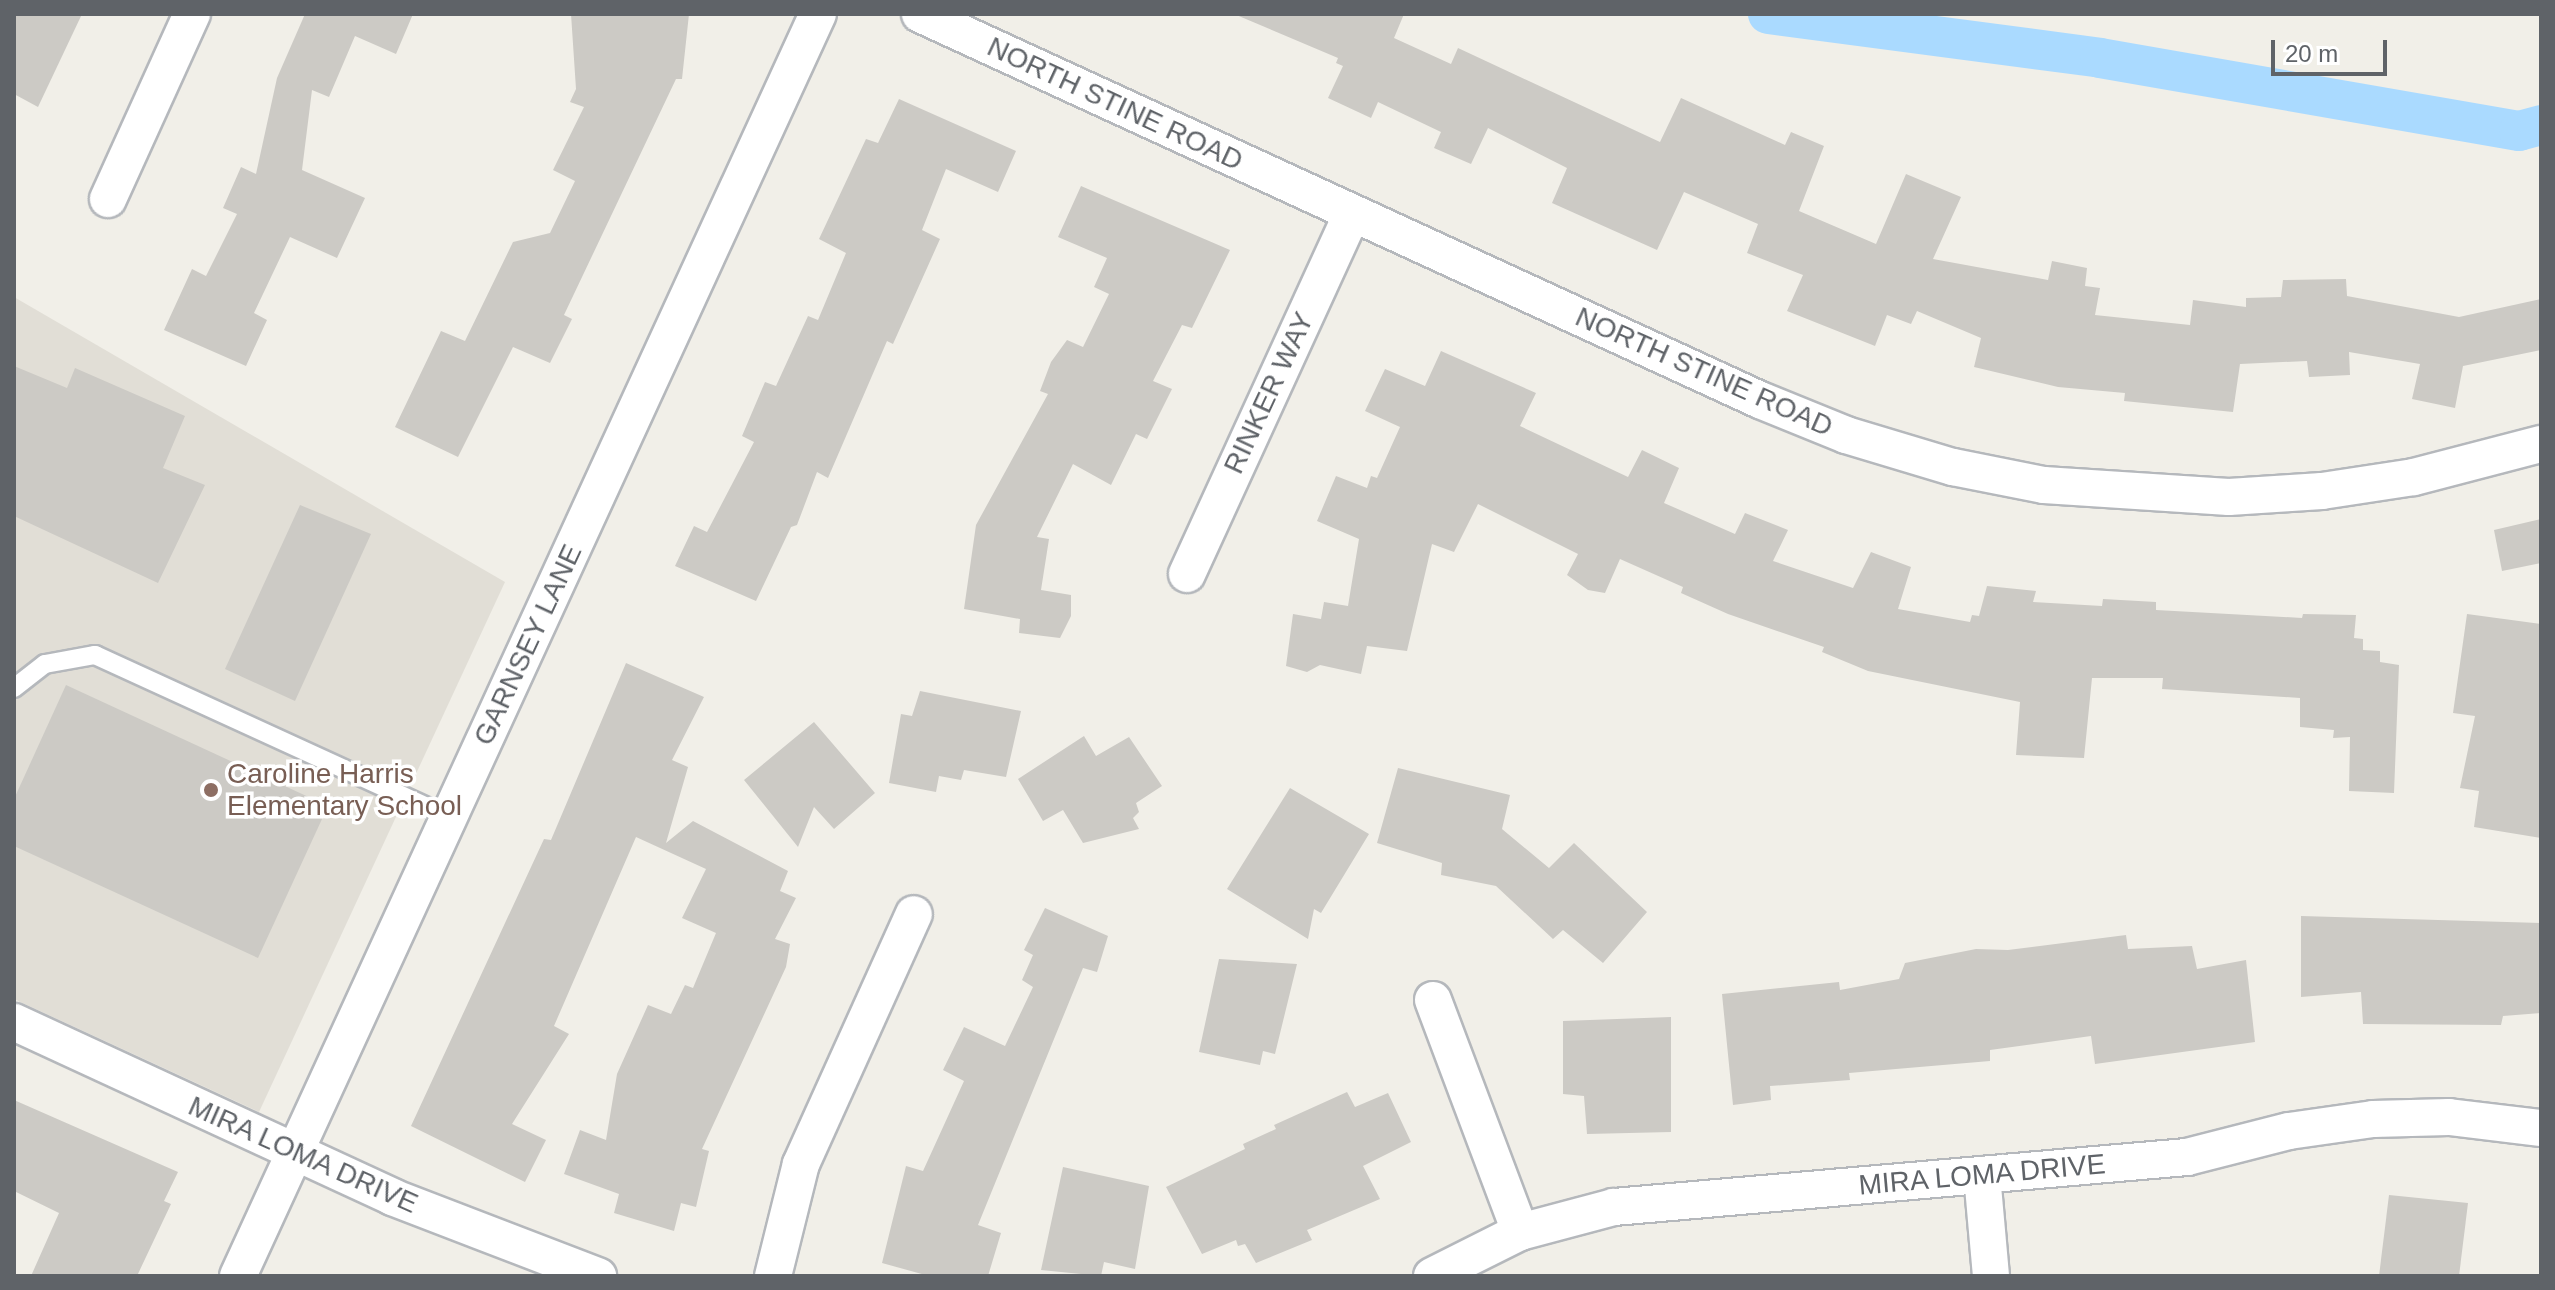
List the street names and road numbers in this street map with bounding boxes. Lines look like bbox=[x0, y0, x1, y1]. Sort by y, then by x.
street label: NORTH STINE ROAD bbox=[982, 30, 1248, 178]
street label: NORTH STINE ROAD bbox=[1570, 300, 1838, 444]
street label: RINKER WAY bbox=[1217, 307, 1321, 479]
street label: GARNSEY LANE bbox=[467, 539, 589, 751]
street label: MIRA LOMA DRIVE bbox=[182, 1089, 424, 1221]
street label: MIRA LOMA DRIVE bbox=[1856, 1147, 2108, 1203]

